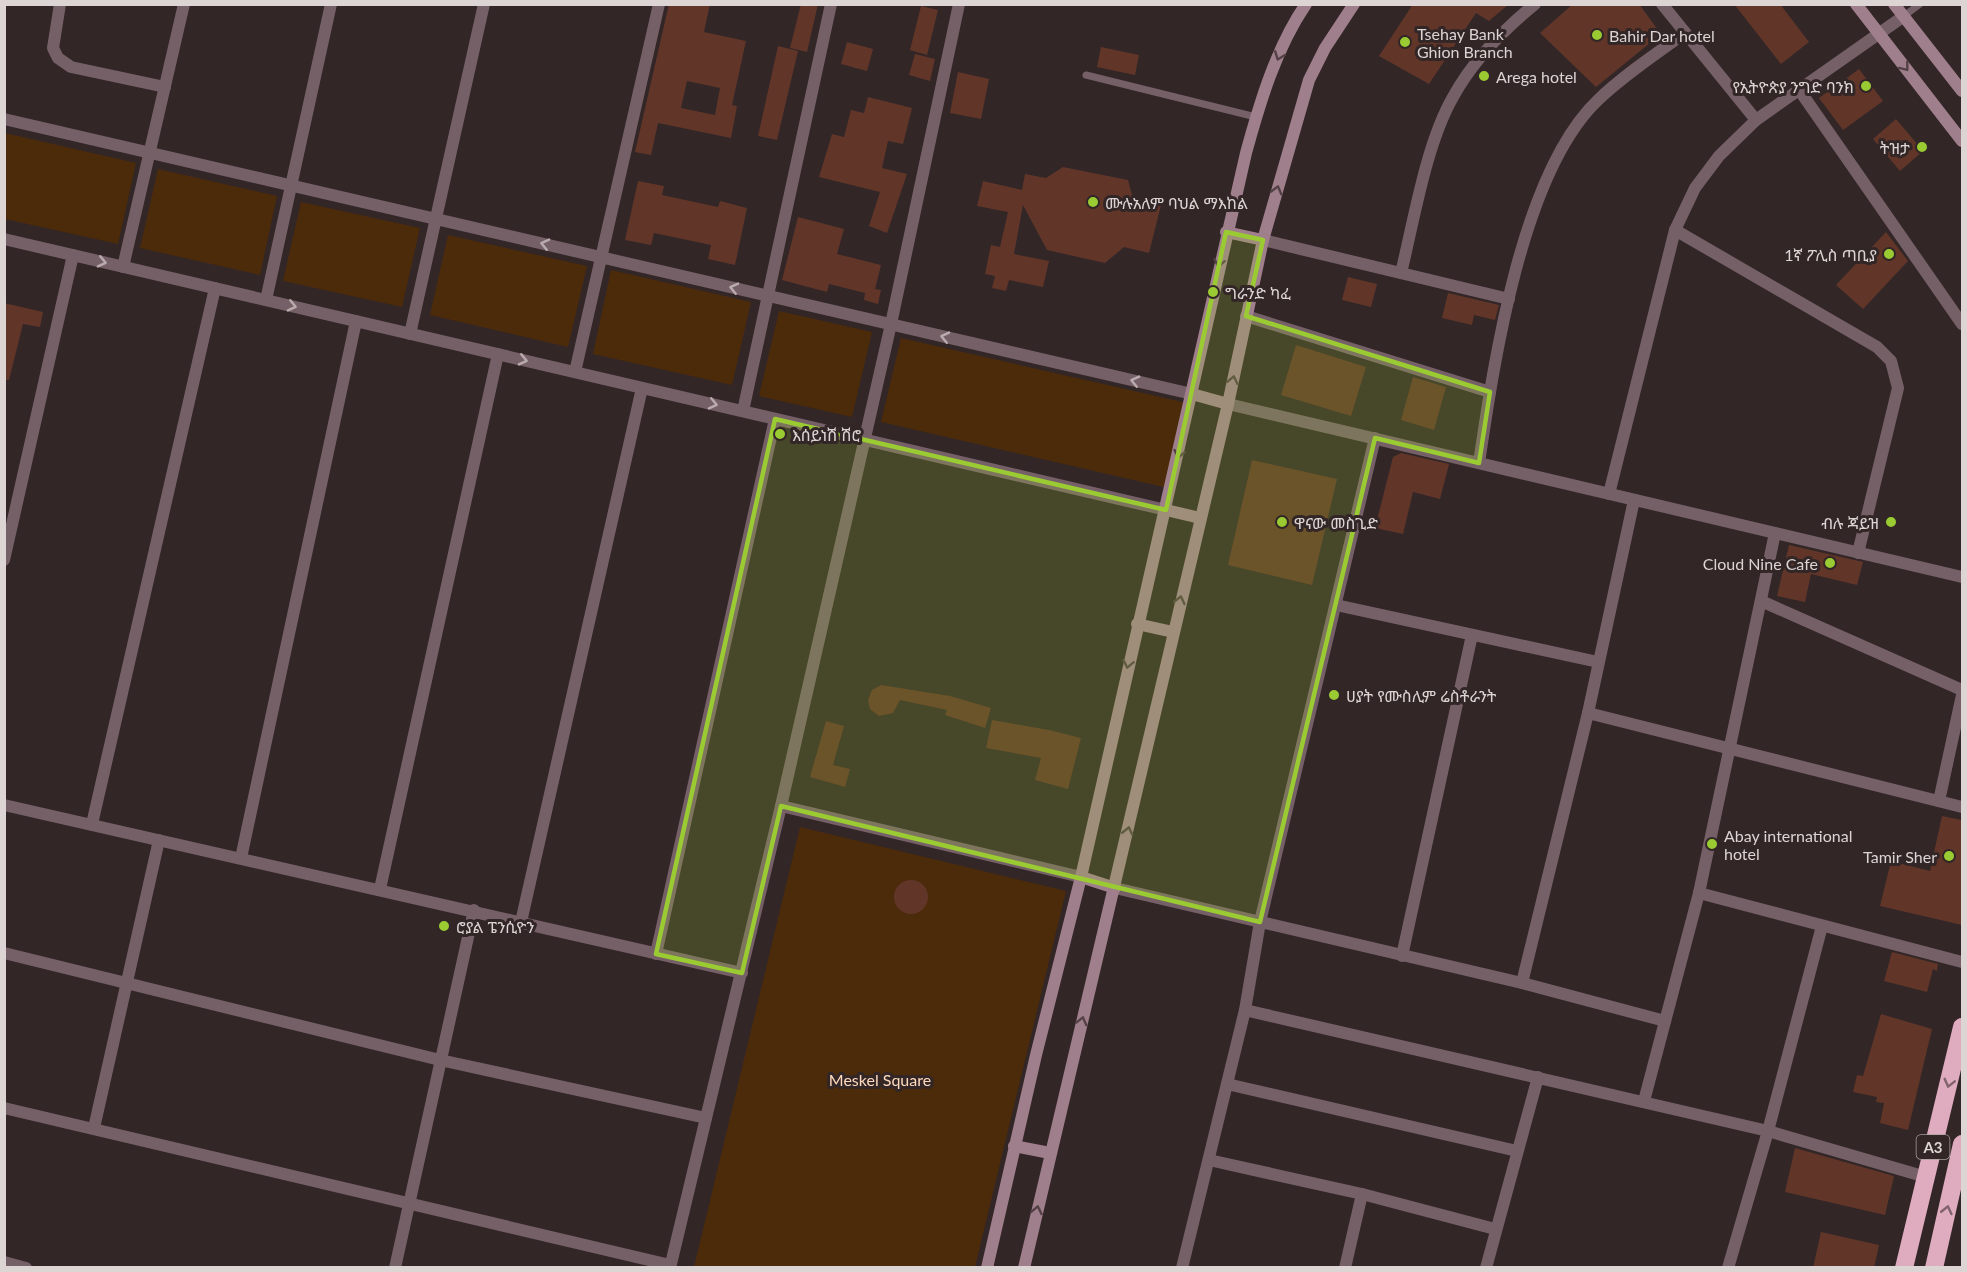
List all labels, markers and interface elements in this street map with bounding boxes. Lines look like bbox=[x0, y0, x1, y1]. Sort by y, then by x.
place label: Tsehay Bank Ghion Branch bbox=[1417, 24, 1513, 61]
place label: Bahir Dar hotel bbox=[1609, 26, 1715, 45]
marker: Bahir Dar hotel bbox=[1590, 28, 1604, 42]
marker: Tsehay Bank Ghion Branch bbox=[1398, 35, 1412, 49]
one-way arrow bbox=[1274, 50, 1286, 61]
one-way arrow bbox=[1898, 60, 1909, 71]
place label: Arega hotel bbox=[1496, 67, 1577, 86]
marker: Arega hotel bbox=[1477, 69, 1491, 83]
place label: የኢትዮጵያ ንግድ ባንክ bbox=[1732, 77, 1854, 96]
marker: የኢትዮጵያ ንግድ ባንክ bbox=[1859, 79, 1873, 93]
place label: ትዝታ bbox=[1880, 138, 1910, 157]
marker: ትዝታ bbox=[1915, 140, 1929, 154]
one-way arrow bbox=[1270, 185, 1282, 196]
place label: ሙሉአለም ባህል ማእከል bbox=[1105, 193, 1248, 212]
marker: ሙሉአለም ባህል ማእከል bbox=[1086, 195, 1100, 209]
one-way arrow bbox=[540, 238, 550, 251]
place label: 1ኛ ፖሊስ ጣቢያ bbox=[1784, 245, 1877, 264]
marker: 1ኛ ፖሊስ ጣቢያ bbox=[1882, 247, 1896, 261]
one-way arrow bbox=[97, 255, 107, 268]
one-way arrow bbox=[1213, 258, 1226, 268]
one-way arrow bbox=[730, 282, 740, 295]
place label: ግራንድ ካፈ bbox=[1225, 283, 1291, 302]
marker: ግራንድ ካፈ bbox=[1206, 285, 1220, 299]
one-way arrow bbox=[287, 299, 297, 312]
one-way arrow bbox=[940, 331, 950, 344]
one-way arrow bbox=[518, 353, 528, 366]
one-way arrow bbox=[1130, 375, 1140, 388]
one-way arrow bbox=[1226, 375, 1239, 385]
one-way arrow bbox=[708, 397, 718, 410]
place label: እሰይነሽ ሽሮ bbox=[792, 425, 861, 444]
marker: እሰይነሽ ሽሮ bbox=[773, 427, 787, 441]
one-way arrow bbox=[1173, 449, 1186, 459]
place label: ዋናው መስጊድ bbox=[1294, 513, 1378, 532]
place label: ብሉ ጃይዝ bbox=[1821, 513, 1879, 532]
marker: ዋናው መስጊድ bbox=[1275, 515, 1289, 529]
marker: ብሉ ጃይዝ bbox=[1884, 515, 1898, 529]
place label: Cloud Nine Cafe bbox=[1703, 554, 1818, 573]
marker: Cloud Nine Cafe bbox=[1823, 556, 1837, 570]
one-way arrow bbox=[1173, 595, 1186, 605]
one-way arrow bbox=[1122, 659, 1135, 669]
place label: ሀያት የሙስሊም ሬስቶራንት bbox=[1346, 686, 1497, 705]
marker: ሀያት የሙስሊም ሬስቶራንት bbox=[1327, 688, 1341, 702]
one-way arrow bbox=[1120, 826, 1133, 836]
place label: Abay international hotel bbox=[1724, 826, 1852, 863]
marker: Abay international hotel bbox=[1705, 837, 1719, 851]
place label: Tamir Sher bbox=[1863, 847, 1937, 866]
marker: Tamir Sher bbox=[1942, 849, 1956, 863]
place label: ሮያል ፔንሲዮን bbox=[456, 917, 534, 936]
marker: ሮያል ፔንሲዮን bbox=[437, 919, 451, 933]
one-way arrow bbox=[1075, 1016, 1088, 1026]
park label: Meskel Square bbox=[829, 1070, 931, 1089]
one-way arrow bbox=[1943, 1078, 1956, 1088]
road number: A3 bbox=[1916, 1135, 1950, 1159]
one-way arrow bbox=[1030, 1206, 1043, 1216]
one-way arrow bbox=[1940, 1206, 1953, 1216]

